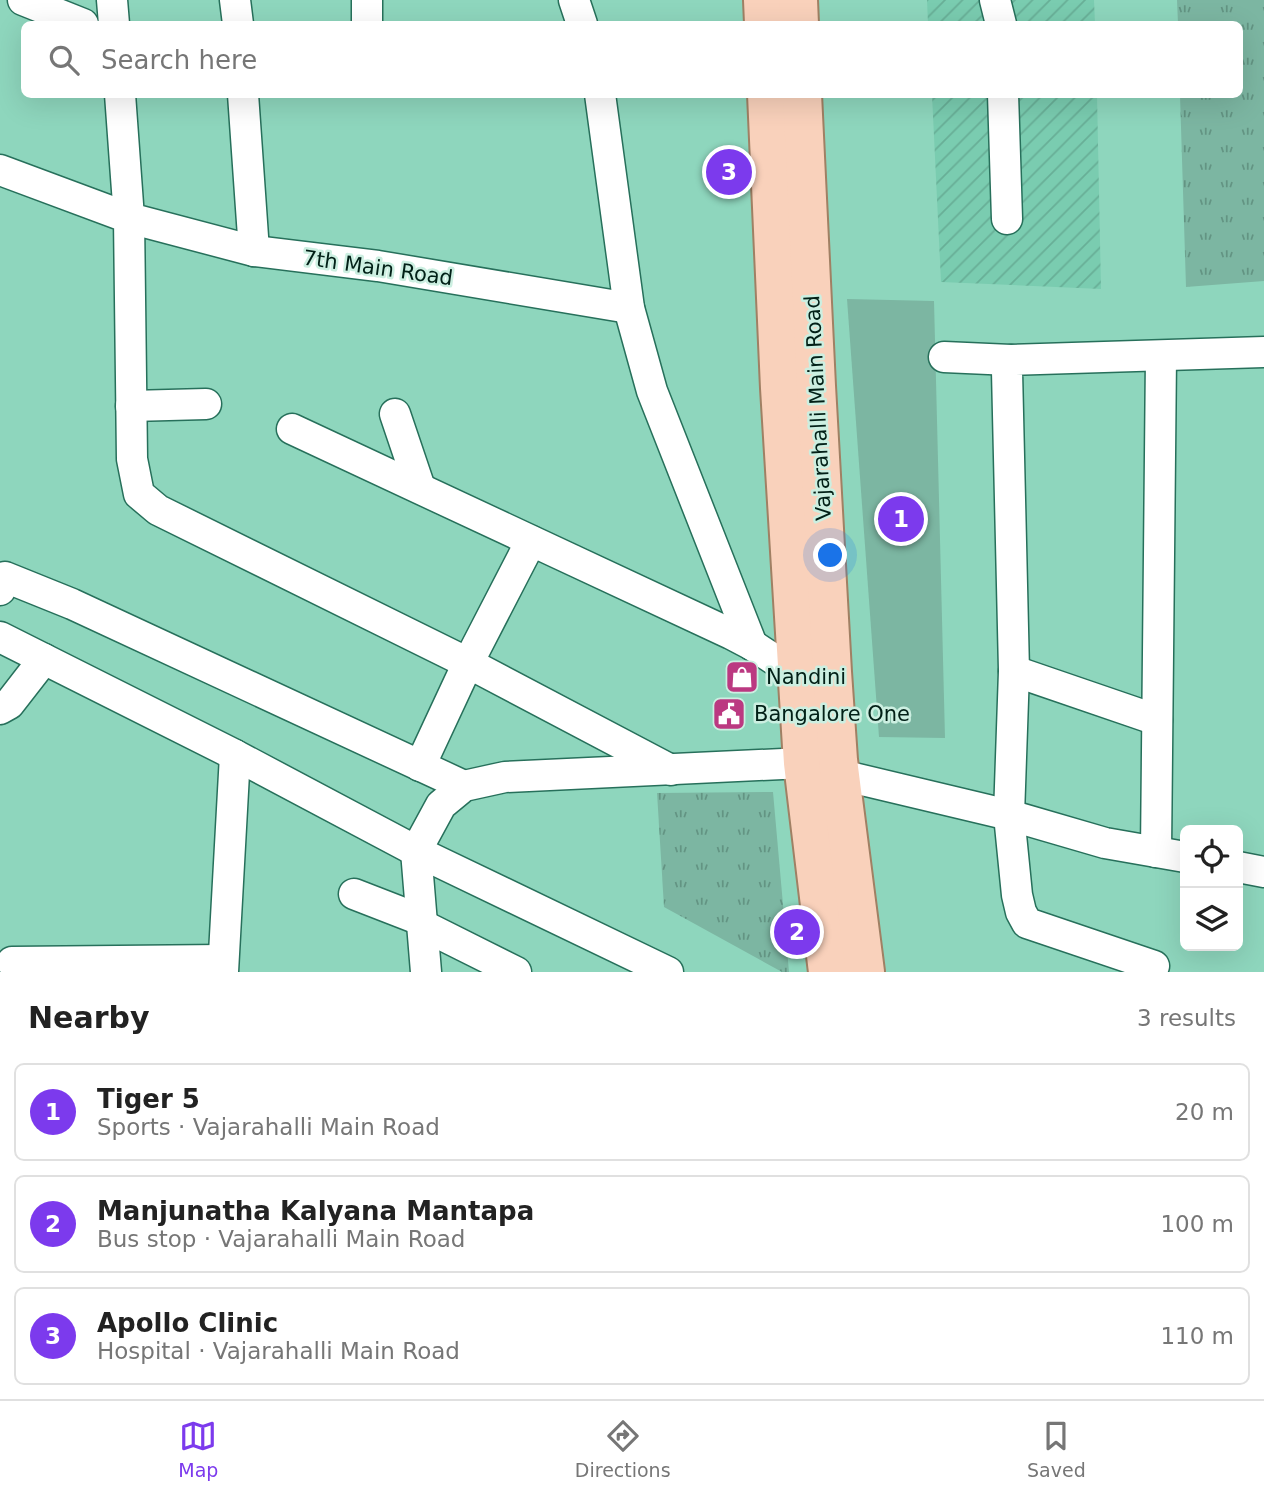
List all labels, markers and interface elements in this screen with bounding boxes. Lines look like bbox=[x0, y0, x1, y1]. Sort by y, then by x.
search box bbox=[21, 21, 1243, 98]
icon: search bbox=[45, 41, 83, 79]
text: Search here bbox=[101, 45, 257, 75]
pin: 3 bbox=[706, 146, 752, 198]
street label: 7th Main Road bbox=[302, 246, 454, 290]
street label: Vajarahalli Main Road bbox=[800, 295, 836, 521]
pin: 1 bbox=[878, 493, 924, 545]
your location bbox=[813, 538, 847, 572]
shop icon: Nandini bbox=[723, 658, 761, 696]
place label: Nandini bbox=[766, 665, 846, 689]
public building icon: Bangalore One bbox=[710, 695, 748, 733]
place label: Bangalore One bbox=[754, 702, 910, 726]
map controls bbox=[1180, 825, 1243, 951]
button: locate bbox=[1180, 825, 1243, 888]
button: layers bbox=[1180, 888, 1243, 951]
pin: 2 bbox=[774, 906, 820, 958]
text: Nearby bbox=[28, 1000, 150, 1035]
text: 3 results bbox=[1137, 1005, 1236, 1031]
text: Tiger 5 bbox=[97, 1084, 200, 1114]
text: 1 bbox=[45, 1099, 61, 1125]
text: 20 m bbox=[1175, 1099, 1234, 1125]
text: Sports · Vajarahalli Main Road bbox=[97, 1114, 440, 1140]
text: Manjunatha Kalyana Mantapa bbox=[97, 1196, 534, 1226]
text: 2 bbox=[45, 1211, 61, 1237]
text: 100 m bbox=[1160, 1211, 1234, 1237]
text: Bus stop · Vajarahalli Main Road bbox=[97, 1226, 465, 1252]
text: Apollo Clinic bbox=[97, 1308, 278, 1338]
text: 3 bbox=[45, 1323, 61, 1349]
text: 110 m bbox=[1160, 1323, 1234, 1349]
text: Hospital · Vajarahalli Main Road bbox=[97, 1338, 460, 1364]
tab: Map bbox=[178, 1417, 218, 1481]
tab: Directions bbox=[575, 1417, 671, 1481]
tab: Saved bbox=[1027, 1417, 1086, 1481]

